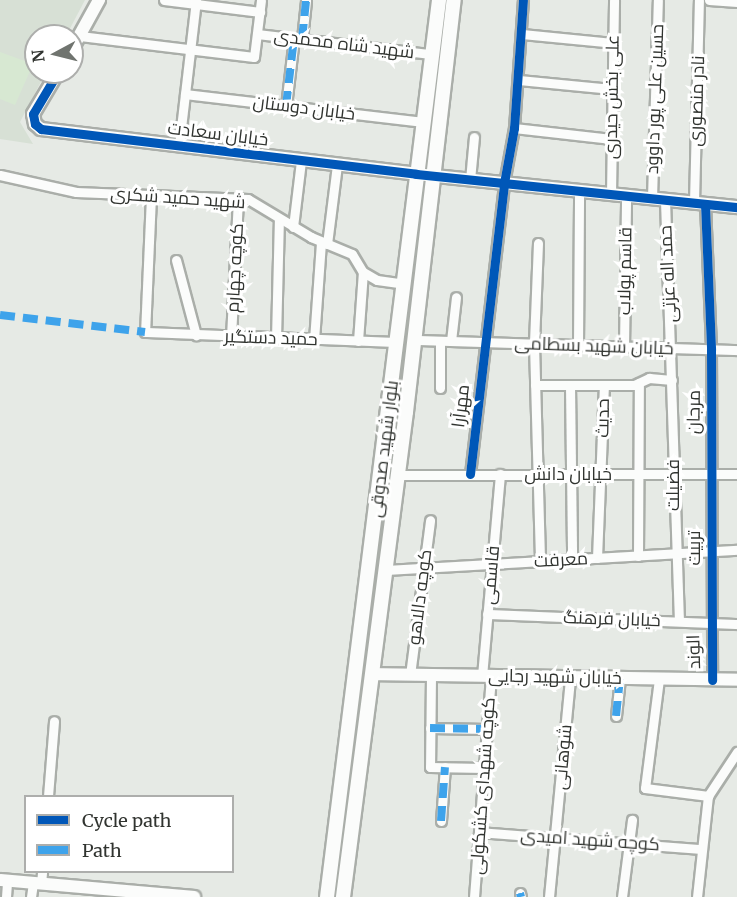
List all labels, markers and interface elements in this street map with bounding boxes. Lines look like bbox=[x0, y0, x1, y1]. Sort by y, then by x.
north arrow bbox=[24, 24, 84, 84]
street label: حسین علی پور داوود bbox=[642, 24, 668, 174]
street label: شهید شاه محمدی bbox=[273, 25, 415, 63]
street label: علی بخش حیدری bbox=[600, 35, 624, 159]
text: N bbox=[27, 48, 49, 63]
street label: نادر منصوری bbox=[685, 55, 709, 147]
street label: خیابان دوستان bbox=[252, 91, 356, 125]
street label: خیابان سعادت bbox=[166, 117, 270, 151]
street label: شهید حمید شکری bbox=[110, 182, 246, 214]
street label: کوچه چهارم bbox=[222, 223, 248, 313]
street label: حمد اله عزتی bbox=[655, 225, 681, 323]
street label: قاسم پولاب bbox=[613, 227, 637, 315]
street label: حمید دستگیر bbox=[224, 326, 318, 350]
street label: خیابان شهید بسطامی bbox=[514, 332, 674, 360]
street label: بلوار شهید صدوقی bbox=[365, 379, 403, 519]
street label: مهرآرا bbox=[448, 383, 474, 429]
street label: مرجان bbox=[683, 390, 705, 434]
street label: حدیث bbox=[592, 398, 614, 438]
street label: فضیلت bbox=[662, 459, 684, 511]
street label: خیابان دانش bbox=[524, 463, 612, 485]
street label: تربیت bbox=[683, 530, 705, 566]
street label: قاسمی bbox=[478, 545, 504, 605]
street label: کوچه دالاهو bbox=[403, 548, 437, 646]
street label: معرفت bbox=[533, 548, 589, 572]
street label: خیابان فرهنگ bbox=[563, 607, 661, 631]
street label: الوند bbox=[683, 634, 705, 670]
street label: خیابان شهید رجایی bbox=[488, 665, 622, 689]
street label: کوچه شهدای کشکولی bbox=[466, 697, 500, 875]
street label: شوهانی bbox=[549, 723, 577, 791]
legend bbox=[24, 795, 234, 873]
text: Cycle path bbox=[82, 809, 171, 832]
street label: کوچه شهید امیدی bbox=[520, 824, 660, 856]
text: Path bbox=[82, 839, 122, 862]

